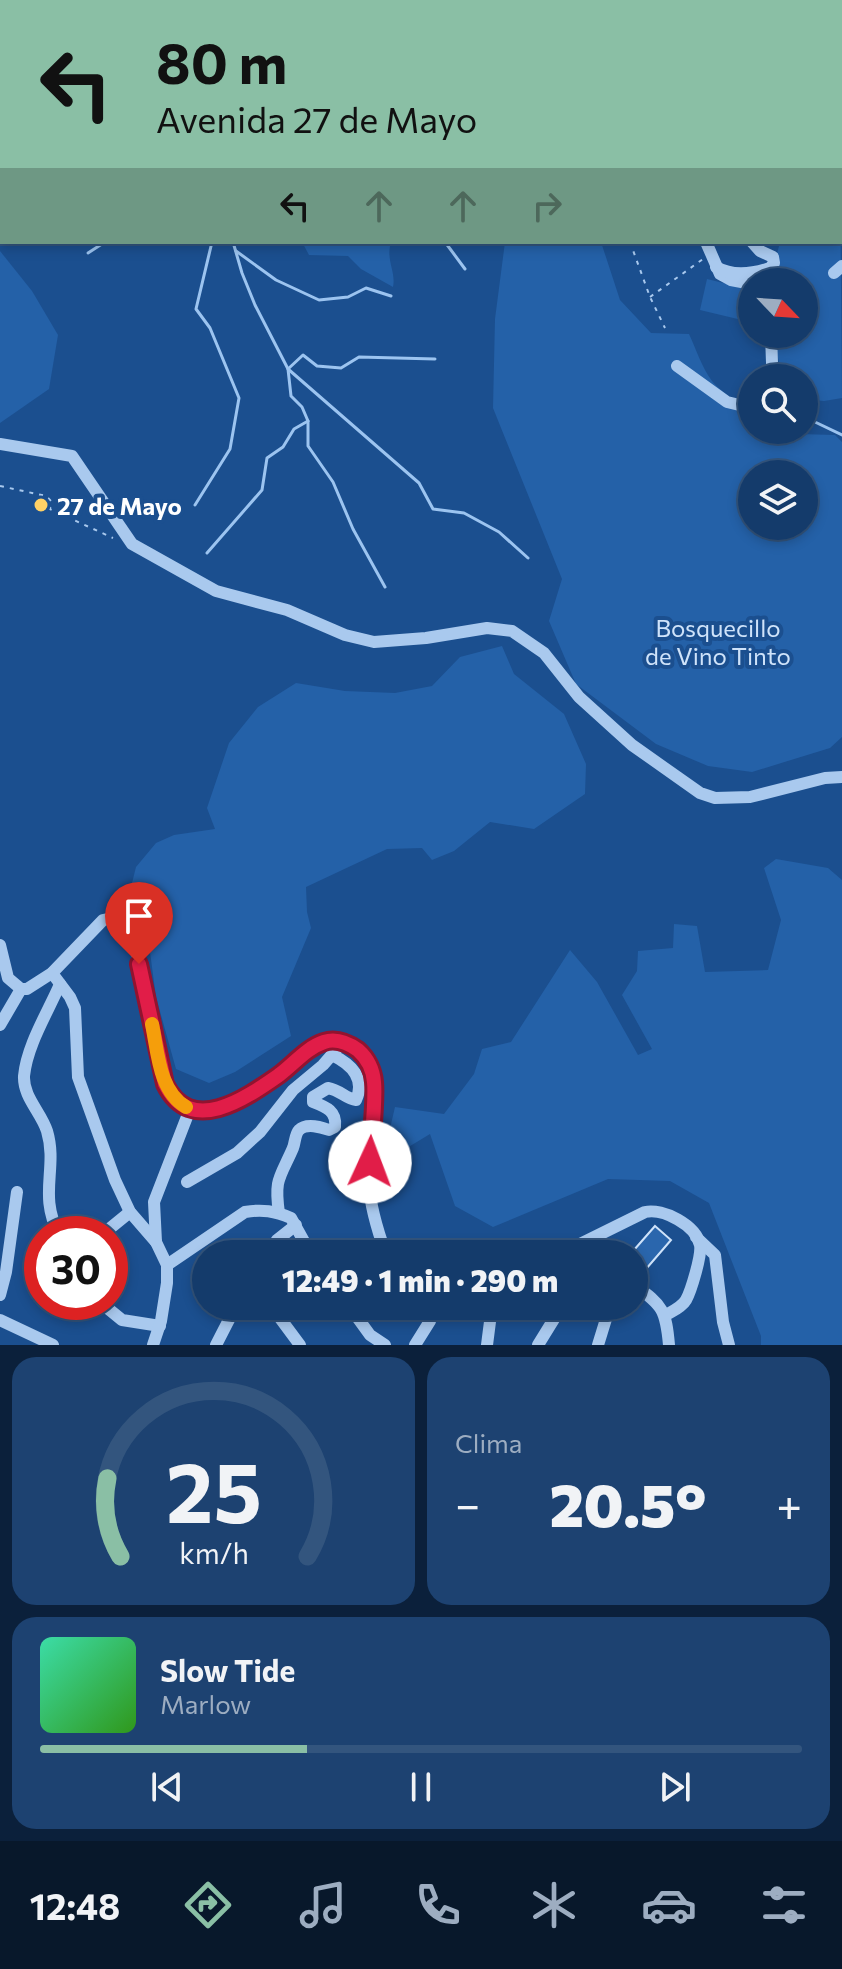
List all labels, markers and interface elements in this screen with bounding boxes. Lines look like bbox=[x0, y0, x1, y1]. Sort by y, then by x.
text: 80 m bbox=[156, 27, 287, 96]
icon: left bbox=[24, 32, 128, 136]
text: Avenida 27 de Mayo bbox=[156, 96, 477, 140]
icon: left bbox=[273, 184, 317, 228]
icon: ahead bbox=[357, 184, 401, 228]
icon: ahead bbox=[441, 184, 485, 228]
icon: right bbox=[525, 184, 569, 228]
north arrow bbox=[738, 268, 818, 348]
map controls bbox=[738, 268, 818, 540]
button: search bbox=[738, 364, 818, 444]
button: layers bbox=[738, 460, 818, 540]
place label: 27 de Mayo bbox=[57, 491, 182, 520]
marker: 27 de Mayo bbox=[32, 496, 50, 514]
park label: Bosquecillo de Vino Tinto bbox=[645, 613, 791, 670]
pin bbox=[105, 882, 173, 964]
icon: arrive bbox=[117, 894, 161, 938]
position arrow bbox=[328, 1120, 412, 1204]
speed limit sign: 30 bbox=[24, 1216, 128, 1320]
text: 12:49 · 1 min · 290 m bbox=[282, 1261, 558, 1298]
text: Clima bbox=[455, 1427, 522, 1458]
text: 25 bbox=[166, 1438, 261, 1540]
text: 20.5° bbox=[549, 1466, 707, 1539]
text: − bbox=[455, 1476, 480, 1530]
text: + bbox=[776, 1476, 802, 1530]
text: km/h bbox=[179, 1535, 248, 1570]
text: Slow Tide bbox=[160, 1651, 295, 1688]
text: Marlow bbox=[160, 1688, 251, 1719]
icon: previous bbox=[145, 1765, 189, 1809]
icon: pause bbox=[399, 1765, 443, 1809]
icon: next bbox=[653, 1765, 697, 1809]
icon: directions bbox=[180, 1877, 236, 1933]
icon: music bbox=[295, 1877, 351, 1933]
icon: phone bbox=[410, 1877, 466, 1933]
icon: climate bbox=[526, 1877, 582, 1933]
icon: car bbox=[641, 1877, 697, 1933]
icon: filters bbox=[756, 1877, 812, 1933]
text: 12:48 bbox=[30, 1883, 120, 1927]

